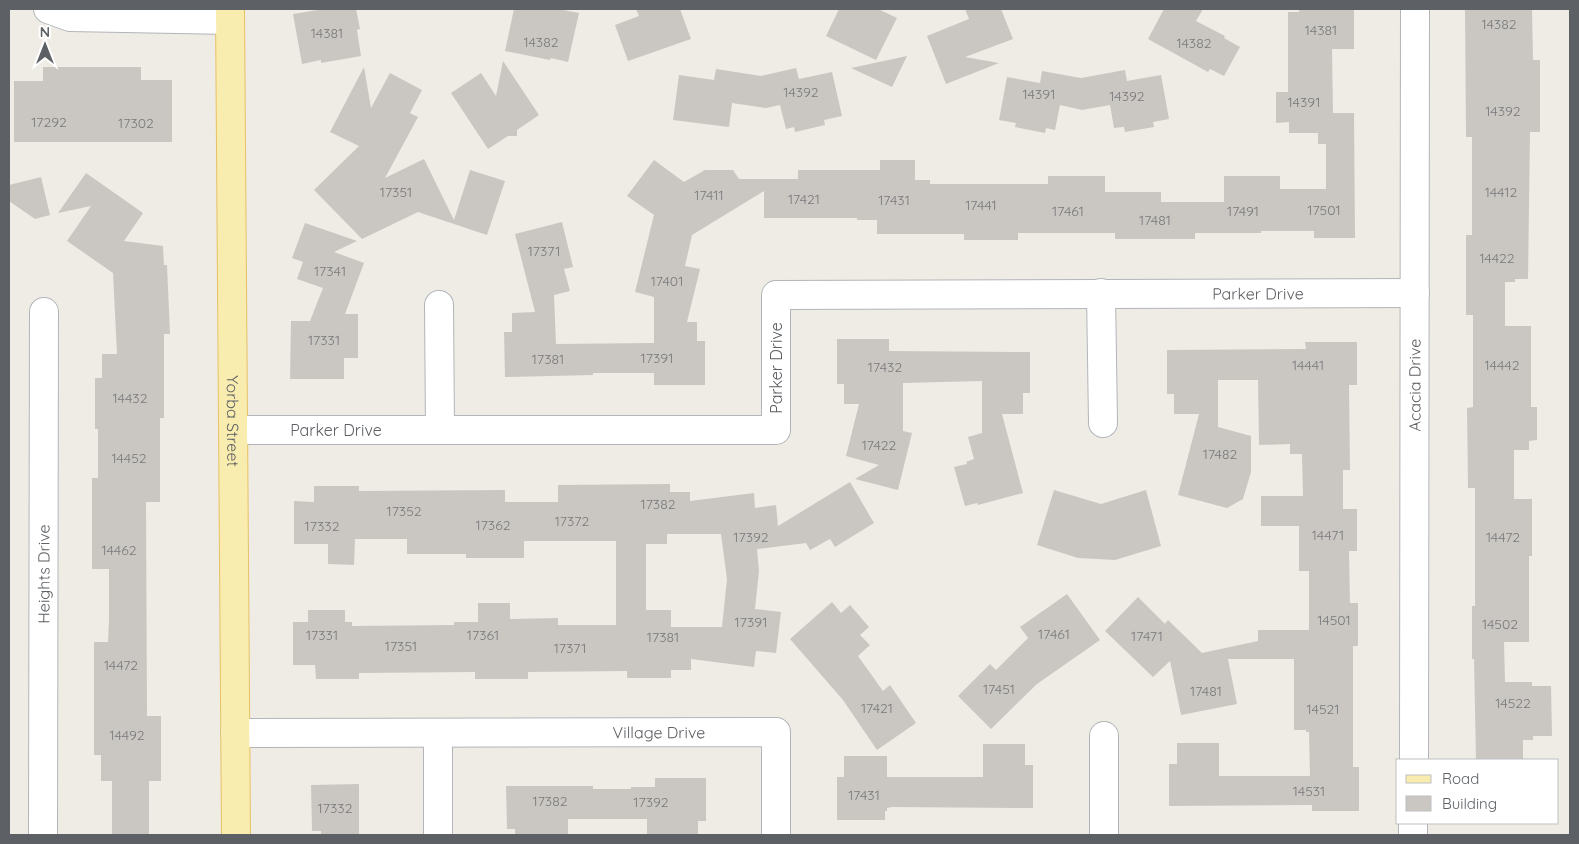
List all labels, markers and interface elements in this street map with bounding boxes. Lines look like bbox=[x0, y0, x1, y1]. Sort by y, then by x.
house number: 14382 bbox=[1482, 15, 1517, 33]
north arrow bbox=[20, 20, 70, 70]
house number: 14381 bbox=[1305, 21, 1337, 39]
text: N bbox=[40, 23, 50, 41]
house number: 14381 bbox=[311, 24, 343, 42]
house number: 14382 bbox=[524, 33, 559, 51]
house number: 14382 bbox=[1177, 34, 1212, 52]
house number: 14392 bbox=[783, 83, 819, 101]
house number: 14391 bbox=[1023, 85, 1055, 103]
house number: 14392 bbox=[1109, 87, 1145, 105]
house number: 14391 bbox=[1288, 93, 1320, 111]
house number: 14392 bbox=[1485, 102, 1521, 120]
house number: 17292 bbox=[31, 113, 67, 131]
house number: 17302 bbox=[118, 114, 154, 132]
house number: 17351 bbox=[380, 183, 412, 201]
house number: 14412 bbox=[1485, 183, 1518, 201]
house number: 17411 bbox=[694, 186, 724, 204]
house number: 17421 bbox=[788, 190, 820, 208]
house number: 17431 bbox=[878, 191, 910, 209]
house number: 17441 bbox=[965, 196, 997, 214]
house number: 17501 bbox=[1307, 201, 1341, 219]
house number: 17461 bbox=[1052, 202, 1084, 220]
house number: 17491 bbox=[1227, 202, 1259, 220]
house number: 17481 bbox=[1139, 211, 1171, 229]
house number: 17371 bbox=[528, 242, 560, 260]
house number: 14422 bbox=[1479, 249, 1515, 267]
house number: 17341 bbox=[314, 262, 346, 280]
house number: 17401 bbox=[651, 272, 683, 290]
street label: Parker Drive bbox=[1212, 283, 1304, 304]
street label: Parker Drive bbox=[766, 322, 786, 414]
house number: 17331 bbox=[308, 331, 340, 349]
street label: Acacia Drive bbox=[1404, 339, 1425, 431]
house number: 17391 bbox=[641, 349, 673, 367]
house number: 17381 bbox=[532, 350, 564, 368]
house number: 14441 bbox=[1292, 356, 1324, 374]
house number: 14442 bbox=[1485, 356, 1520, 374]
house number: 17432 bbox=[868, 358, 902, 376]
street label: Yorba Street bbox=[223, 375, 243, 467]
house number: 14432 bbox=[113, 389, 148, 407]
street label: Parker Drive bbox=[290, 420, 382, 440]
house number: 17422 bbox=[862, 436, 897, 454]
house number: 17482 bbox=[1203, 445, 1237, 463]
house number: 14452 bbox=[111, 449, 147, 467]
house number: 17382 bbox=[640, 495, 676, 513]
house number: 17352 bbox=[386, 502, 422, 520]
house number: 17372 bbox=[555, 512, 590, 530]
house number: 17362 bbox=[476, 516, 511, 534]
house number: 17332 bbox=[305, 517, 340, 535]
street label: Heights Drive bbox=[33, 524, 54, 624]
house number: 14471 bbox=[1312, 526, 1344, 544]
house number: 17392 bbox=[733, 528, 769, 546]
house number: 14472 bbox=[1486, 528, 1520, 546]
house number: 14462 bbox=[101, 541, 137, 559]
house number: 14501 bbox=[1317, 611, 1351, 629]
house number: 17391 bbox=[735, 613, 767, 631]
house number: 14502 bbox=[1482, 615, 1518, 633]
house number: 17461 bbox=[1038, 625, 1070, 643]
house number: 17331 bbox=[306, 626, 338, 644]
house number: 17361 bbox=[467, 626, 499, 644]
house number: 17471 bbox=[1131, 627, 1163, 645]
house number: 17381 bbox=[647, 628, 679, 646]
house number: 17351 bbox=[385, 637, 417, 655]
house number: 17371 bbox=[554, 639, 586, 657]
house number: 14472 bbox=[104, 656, 138, 674]
house number: 17451 bbox=[983, 680, 1015, 698]
house number: 17481 bbox=[1190, 682, 1222, 700]
house number: 14522 bbox=[1495, 694, 1531, 712]
house number: 17421 bbox=[861, 699, 893, 717]
house number: 14521 bbox=[1306, 700, 1340, 718]
street label: Village Drive bbox=[613, 722, 705, 742]
house number: 14492 bbox=[109, 726, 145, 744]
legend bbox=[1396, 759, 1559, 824]
text: Road bbox=[1442, 769, 1479, 788]
house number: 14531 bbox=[1293, 782, 1325, 800]
house number: 17431 bbox=[848, 786, 880, 804]
house number: 17382 bbox=[532, 792, 568, 810]
house number: 17392 bbox=[633, 793, 669, 811]
text: Building bbox=[1442, 794, 1497, 813]
house number: 17332 bbox=[318, 799, 353, 817]

